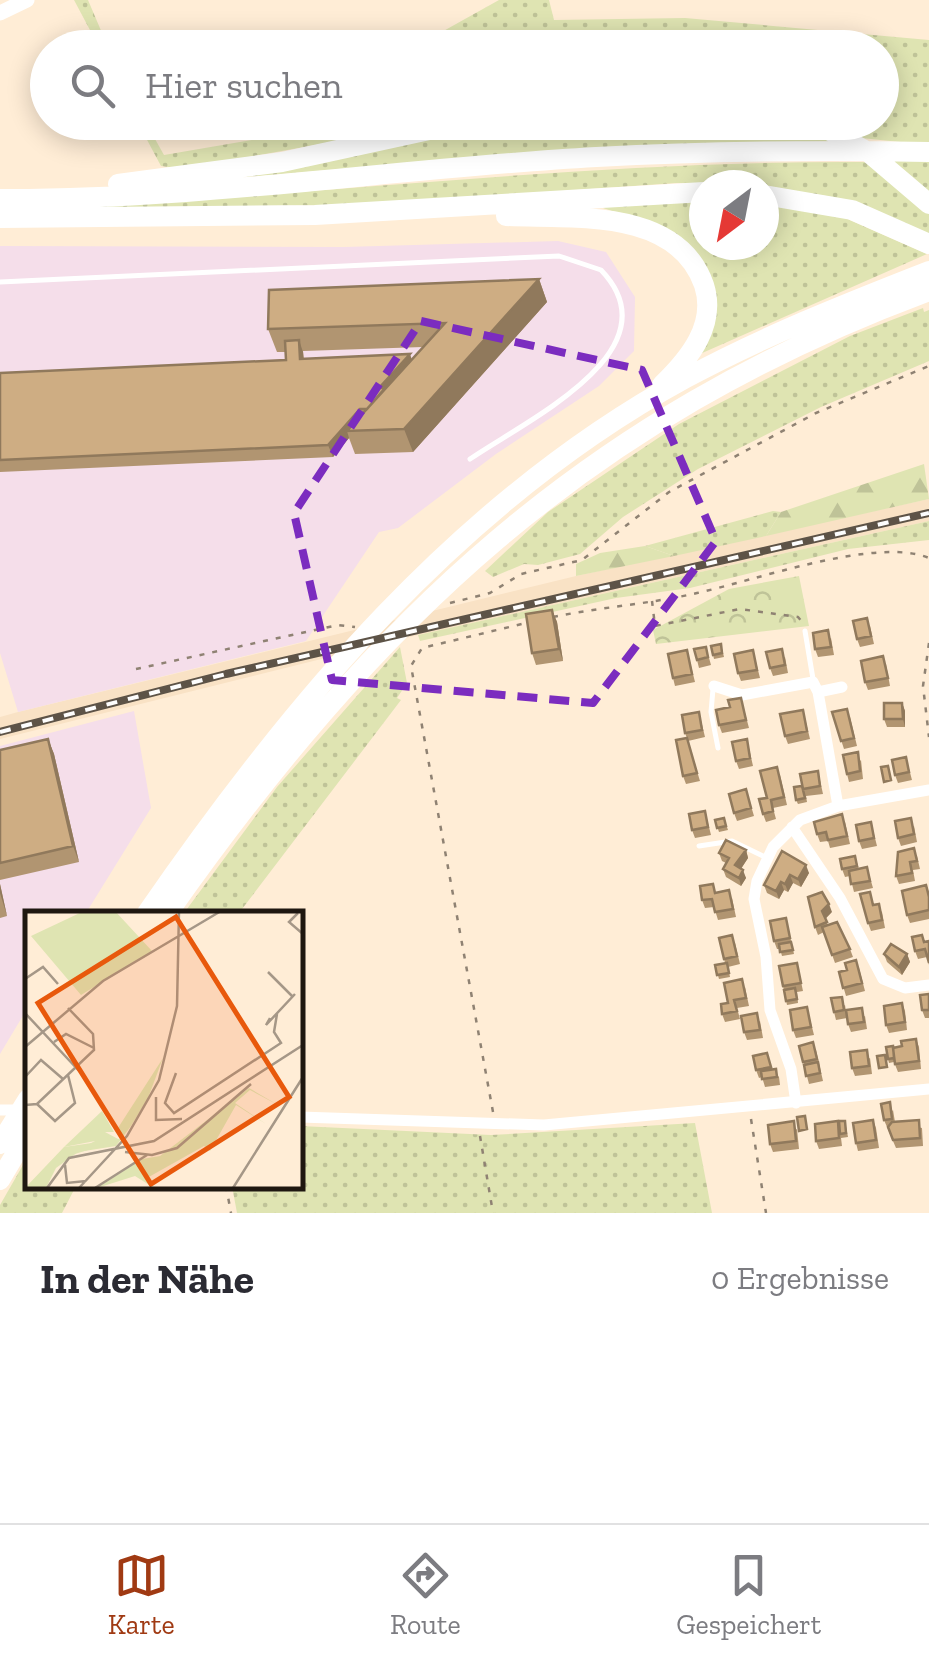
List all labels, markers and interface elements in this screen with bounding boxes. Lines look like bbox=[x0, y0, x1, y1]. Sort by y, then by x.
search box bbox=[30, 30, 899, 140]
icon: search bbox=[65, 58, 120, 113]
text: Hier suchen bbox=[145, 62, 343, 108]
north arrow bbox=[689, 170, 779, 260]
inset map bbox=[25, 911, 302, 1188]
text: In der Nähe bbox=[40, 1253, 254, 1304]
text: 0 Ergebnisse bbox=[711, 1259, 889, 1297]
tab: Karte bbox=[108, 1548, 175, 1641]
tab: Route bbox=[390, 1548, 461, 1641]
tab: Gespeichert bbox=[676, 1548, 821, 1641]

